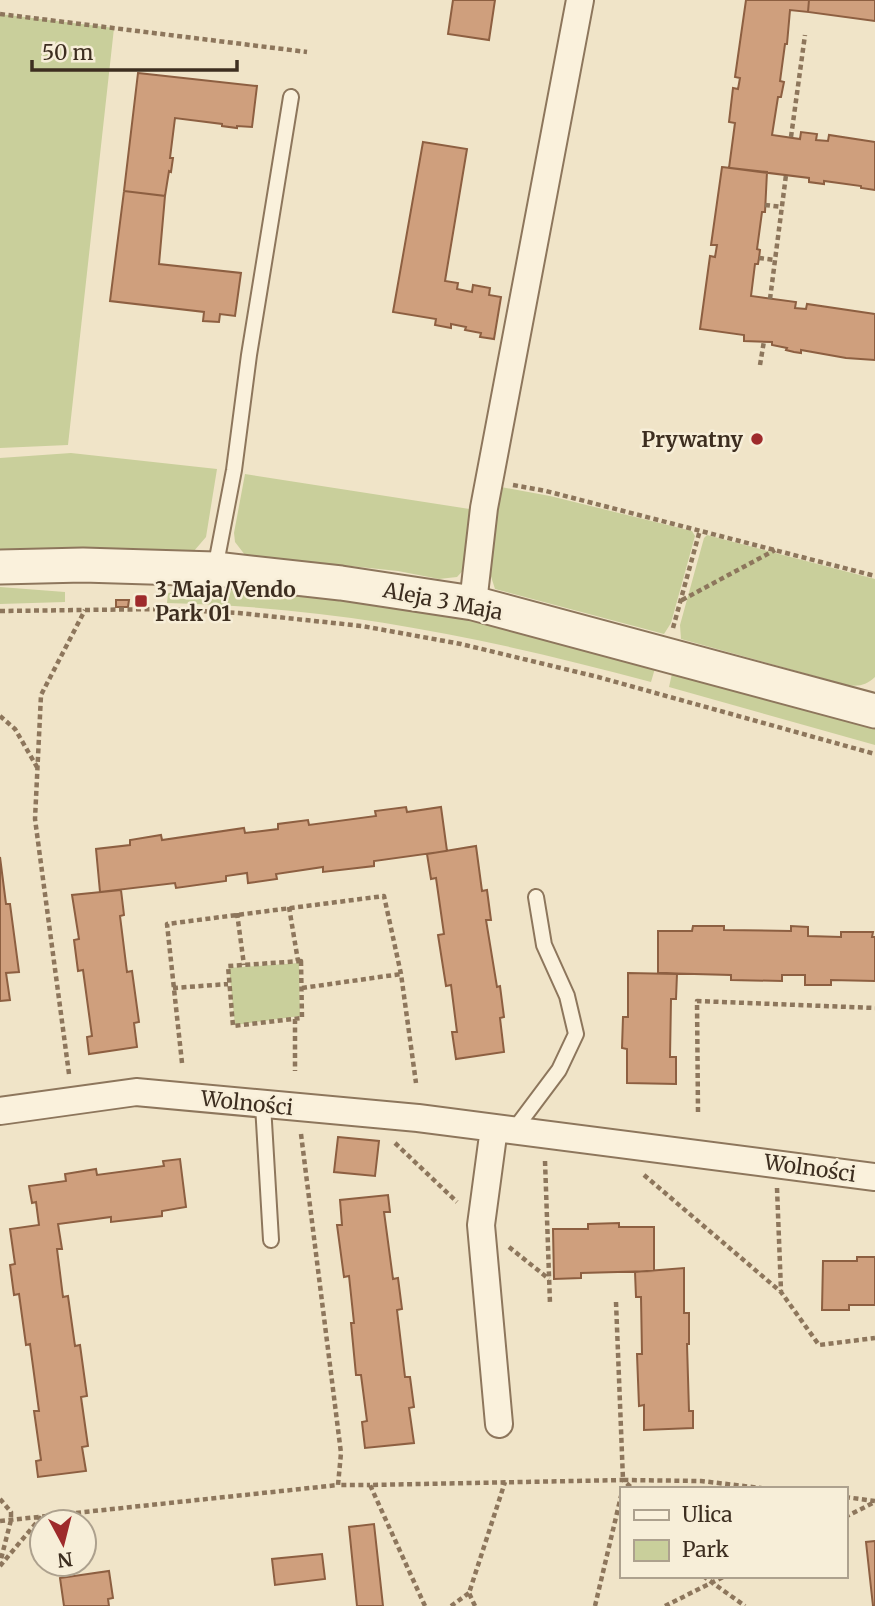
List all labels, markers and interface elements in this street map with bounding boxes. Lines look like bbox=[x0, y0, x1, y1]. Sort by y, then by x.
scale bar bbox=[32, 28, 236, 72]
text: 50 m bbox=[42, 39, 93, 66]
place label: Prywatny bbox=[641, 426, 744, 453]
marker: Prywatny bbox=[749, 431, 765, 447]
place label: 3 Maja/Vendo Park 01 bbox=[155, 576, 296, 627]
street label: Aleja 3 Maja bbox=[380, 576, 505, 626]
marker: 3 Maja/Vendo Park 01 bbox=[133, 593, 149, 609]
street label: Wolności bbox=[199, 1085, 295, 1121]
street label: Wolności bbox=[761, 1148, 858, 1188]
legend bbox=[620, 1487, 847, 1578]
text: Ulica bbox=[682, 1501, 732, 1528]
north arrow bbox=[28, 1508, 98, 1578]
text: Park bbox=[682, 1536, 729, 1563]
text: N bbox=[56, 1547, 74, 1573]

